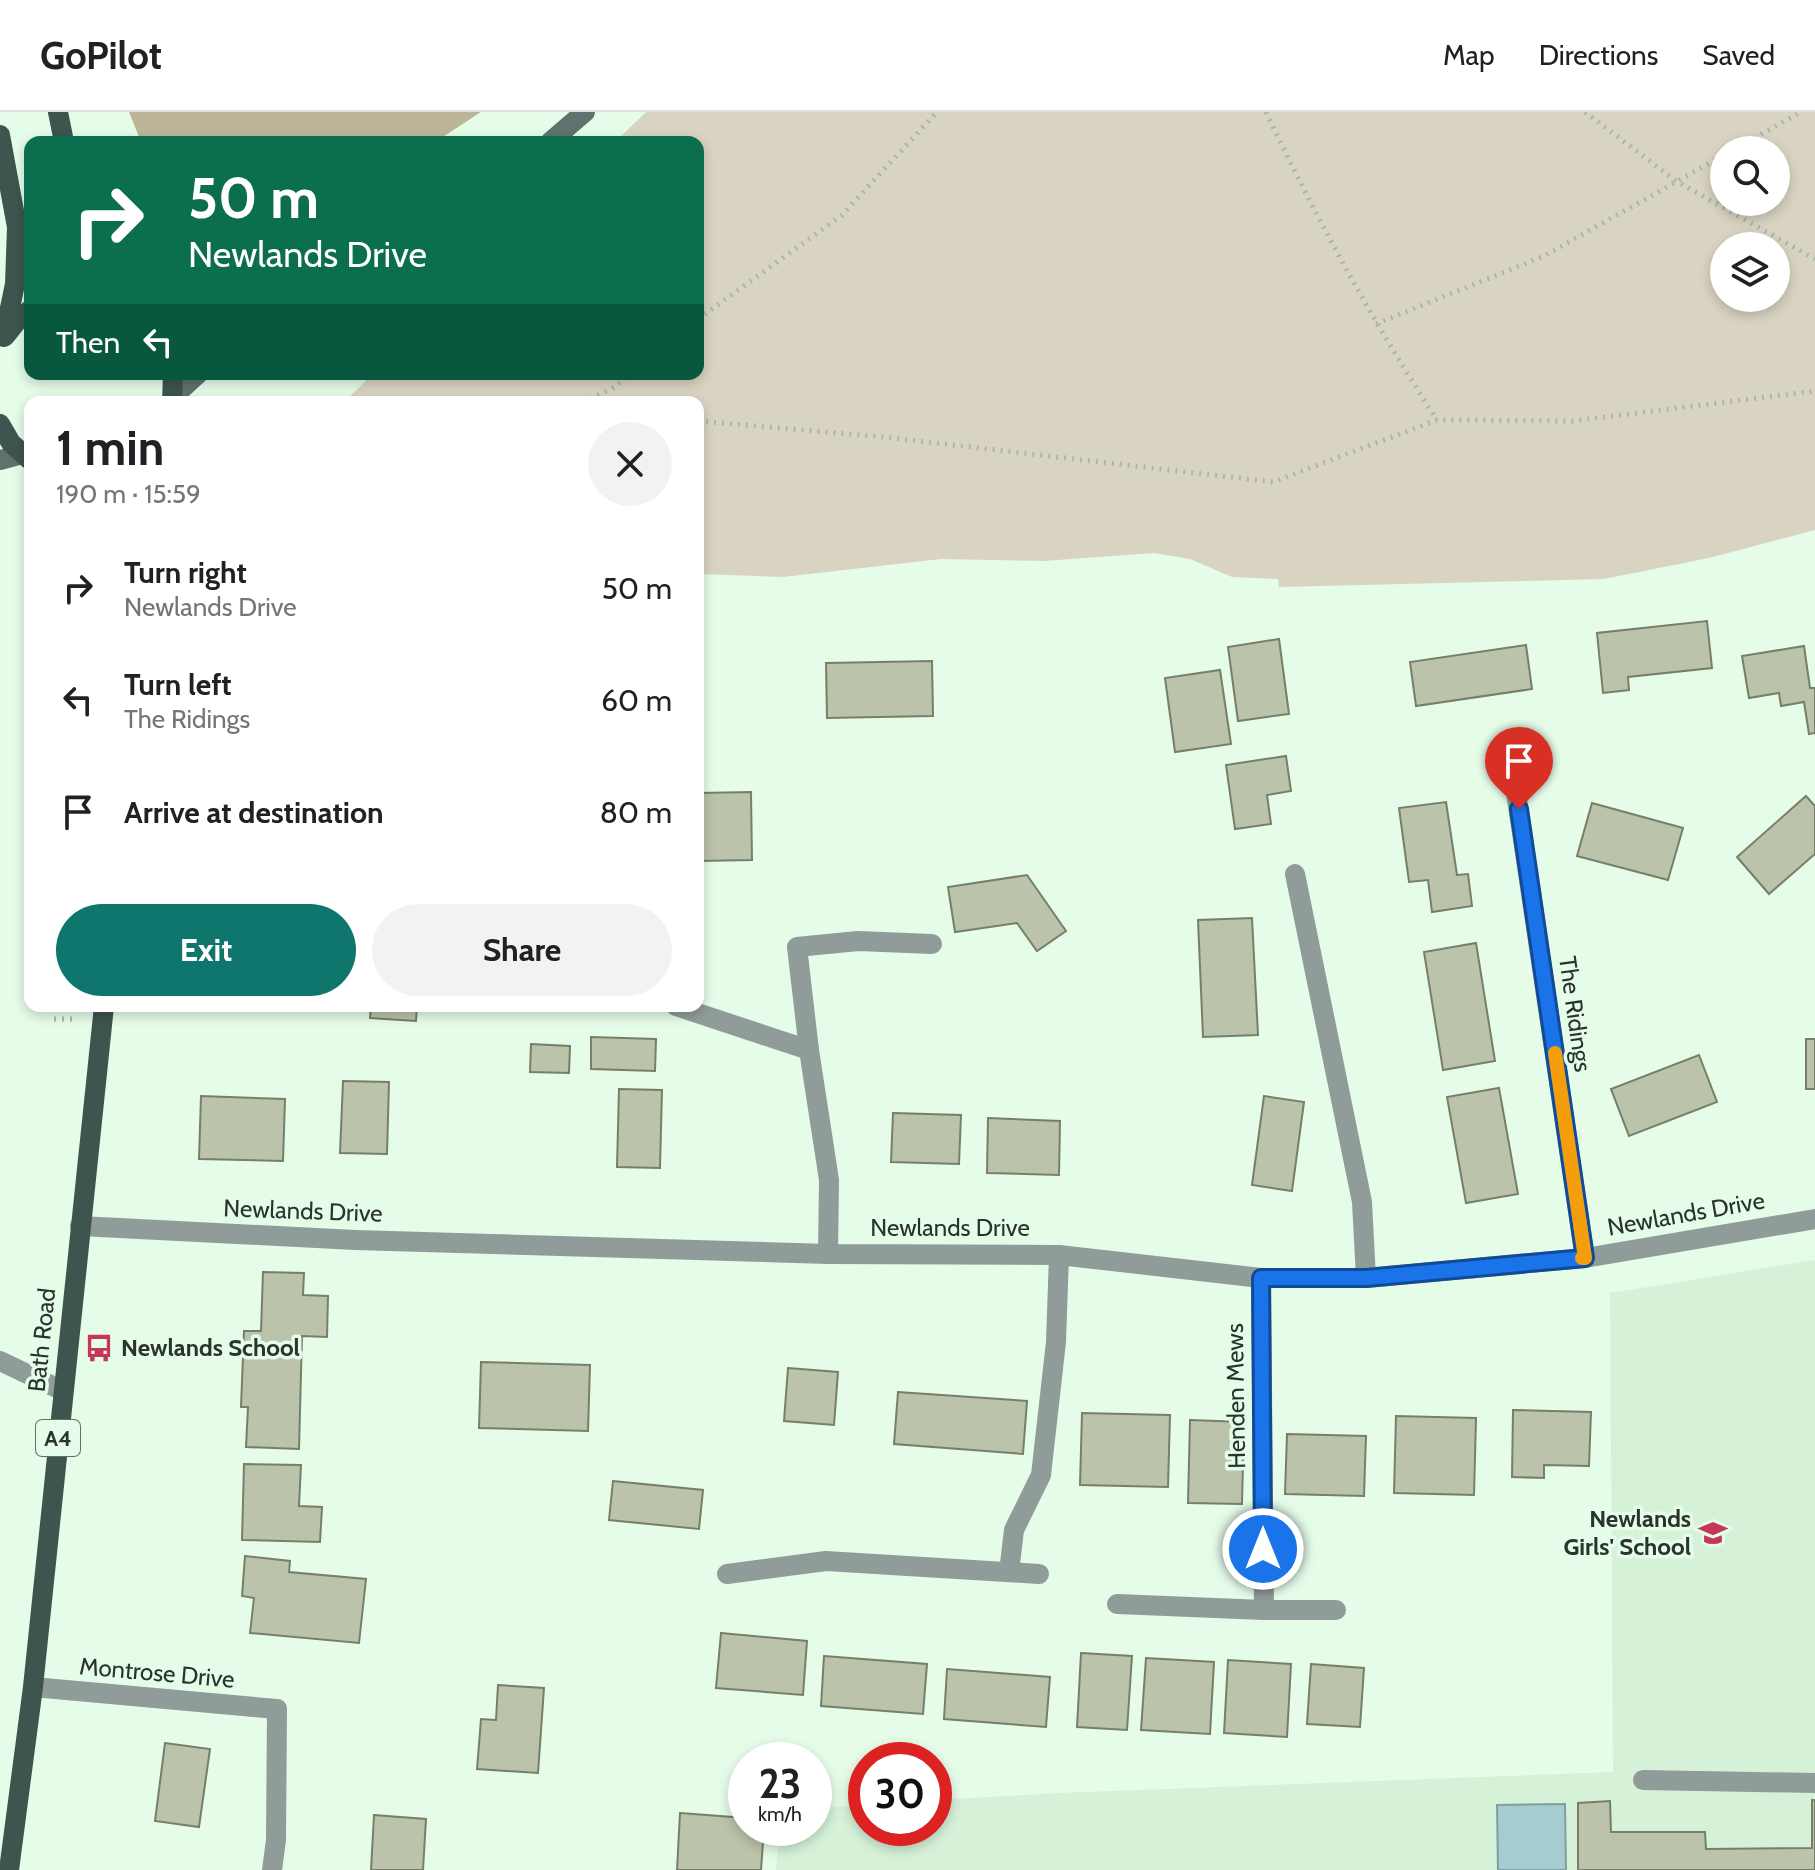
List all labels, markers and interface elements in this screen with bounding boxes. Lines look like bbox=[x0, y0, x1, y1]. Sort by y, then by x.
text: GoPilot bbox=[40, 32, 162, 79]
text: Map bbox=[1443, 38, 1495, 72]
text: Directions bbox=[1539, 38, 1658, 72]
text: Saved bbox=[1702, 38, 1775, 72]
map controls bbox=[1710, 136, 1790, 312]
button: search bbox=[1710, 136, 1790, 216]
text: 50 m bbox=[188, 164, 319, 232]
icon: right bbox=[56, 168, 160, 272]
text: Newlands Drive bbox=[188, 232, 427, 276]
button: layers bbox=[1710, 232, 1790, 312]
icon: left bbox=[136, 320, 180, 364]
text: Then bbox=[56, 324, 120, 361]
text: 1 min bbox=[56, 419, 164, 477]
button: close bbox=[588, 422, 672, 506]
text: 190 m · 15:59 bbox=[56, 478, 201, 510]
text: Turn right bbox=[124, 554, 247, 591]
icon: right bbox=[56, 566, 100, 610]
text: 50 m bbox=[602, 570, 672, 607]
text: Newlands Drive bbox=[124, 591, 297, 623]
text: Turn left bbox=[124, 666, 232, 703]
icon: left bbox=[56, 678, 100, 722]
text: 60 m bbox=[601, 682, 672, 719]
text: The Ridings bbox=[124, 703, 250, 735]
pin bbox=[1485, 727, 1553, 809]
icon: arrive bbox=[1497, 739, 1541, 783]
icon: arrive bbox=[56, 790, 100, 834]
text: Arrive at destination bbox=[124, 794, 384, 831]
text: 80 m bbox=[600, 794, 672, 831]
button: Exit bbox=[56, 904, 356, 996]
button: Share bbox=[372, 904, 672, 996]
street label: The Ridings bbox=[1553, 954, 1598, 1074]
street label: Newlands Drive bbox=[1605, 1185, 1767, 1242]
street label: Newlands Drive bbox=[223, 1193, 383, 1228]
street label: Newlands Drive bbox=[870, 1213, 1030, 1242]
street label: Bath Road bbox=[22, 1287, 61, 1393]
street label: Henden Mews bbox=[1220, 1323, 1251, 1469]
bus stop icon: Newlands School bbox=[84, 1333, 114, 1363]
place label: Newlands School bbox=[121, 1333, 300, 1362]
road number: A4 bbox=[36, 1420, 80, 1456]
place label: Newlands Girls' School bbox=[1564, 1504, 1691, 1561]
position arrow bbox=[1221, 1507, 1305, 1591]
school or university icon: Newlands Girls' School bbox=[1698, 1518, 1728, 1548]
street label: Montrose Drive bbox=[78, 1651, 236, 1694]
speed limit sign: 30 bbox=[848, 1742, 952, 1846]
text: 23 bbox=[759, 1759, 801, 1808]
text: km/h bbox=[758, 1802, 802, 1826]

